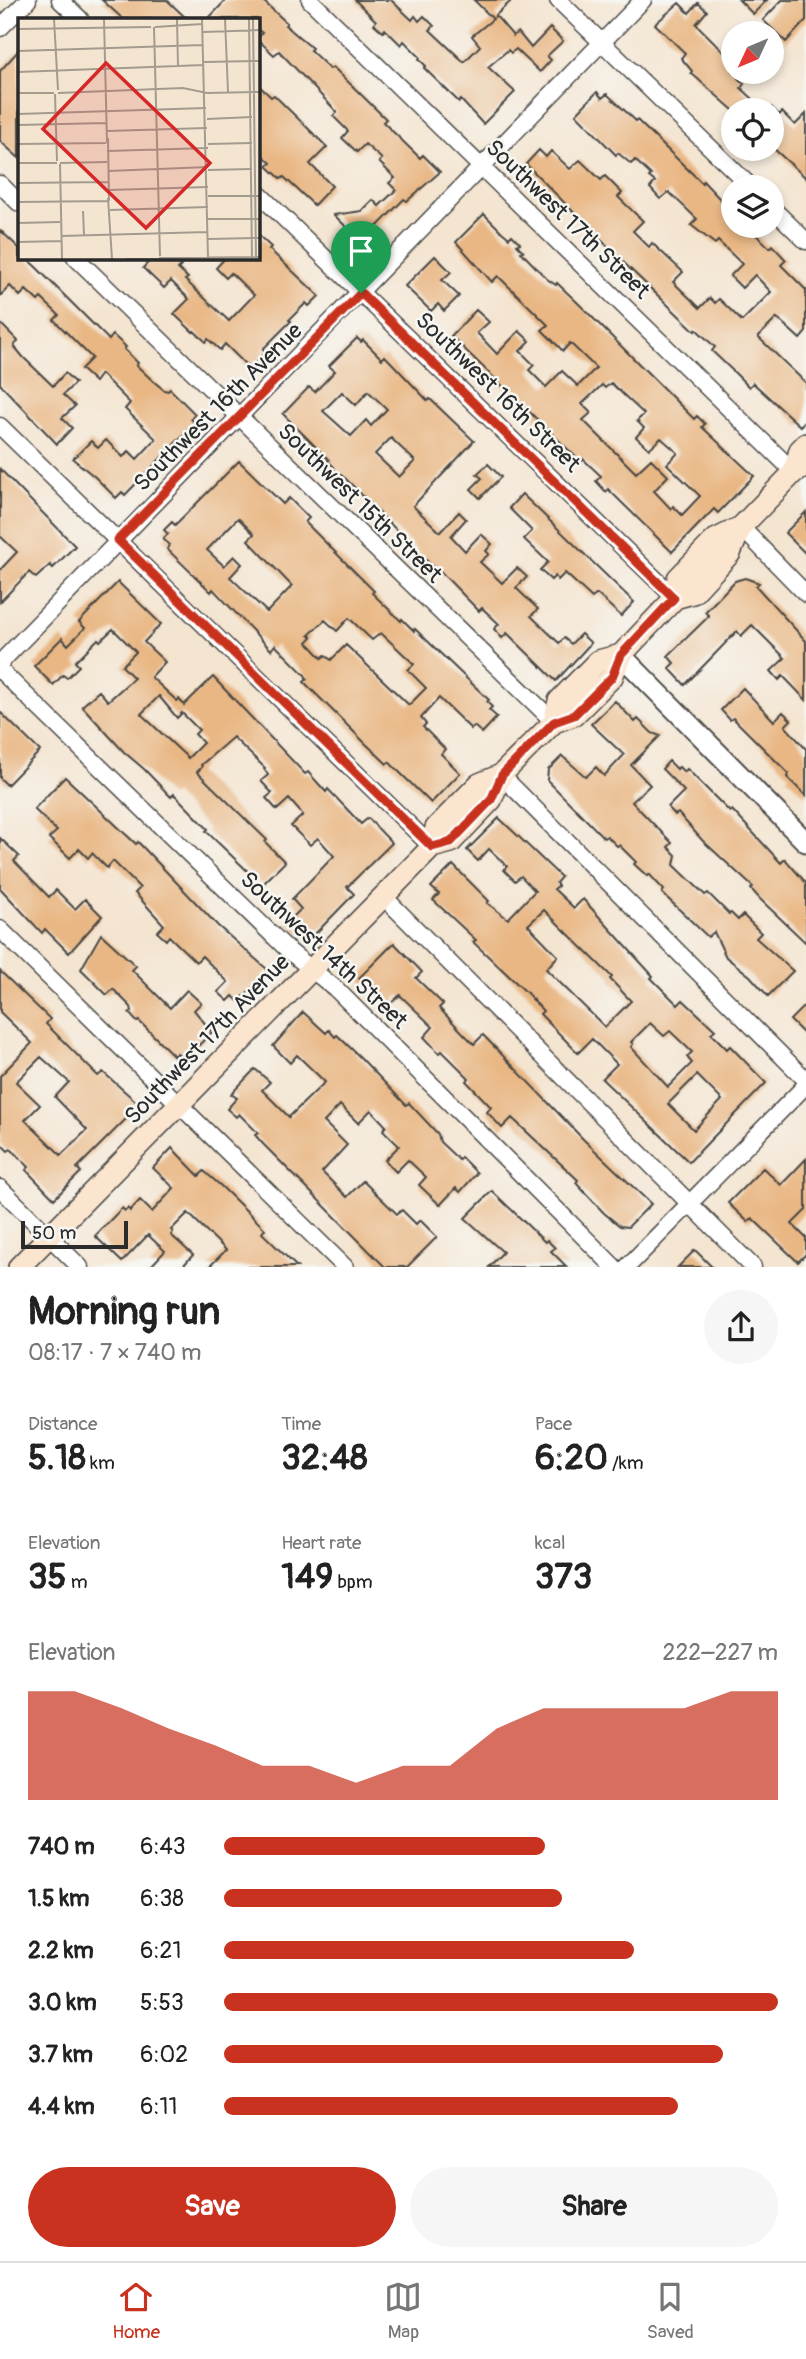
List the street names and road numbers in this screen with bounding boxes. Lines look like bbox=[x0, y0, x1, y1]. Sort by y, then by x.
street label: Southwest 17th Street bbox=[480, 133, 657, 305]
street label: Southwest 16th Street bbox=[409, 306, 587, 479]
street label: Southwest 16th Avenue bbox=[128, 316, 309, 497]
street label: Southwest 15th Street bbox=[272, 417, 449, 590]
street label: Southwest 14th Street bbox=[234, 865, 414, 1036]
street label: Southwest 17th Avenue bbox=[118, 947, 296, 1130]

